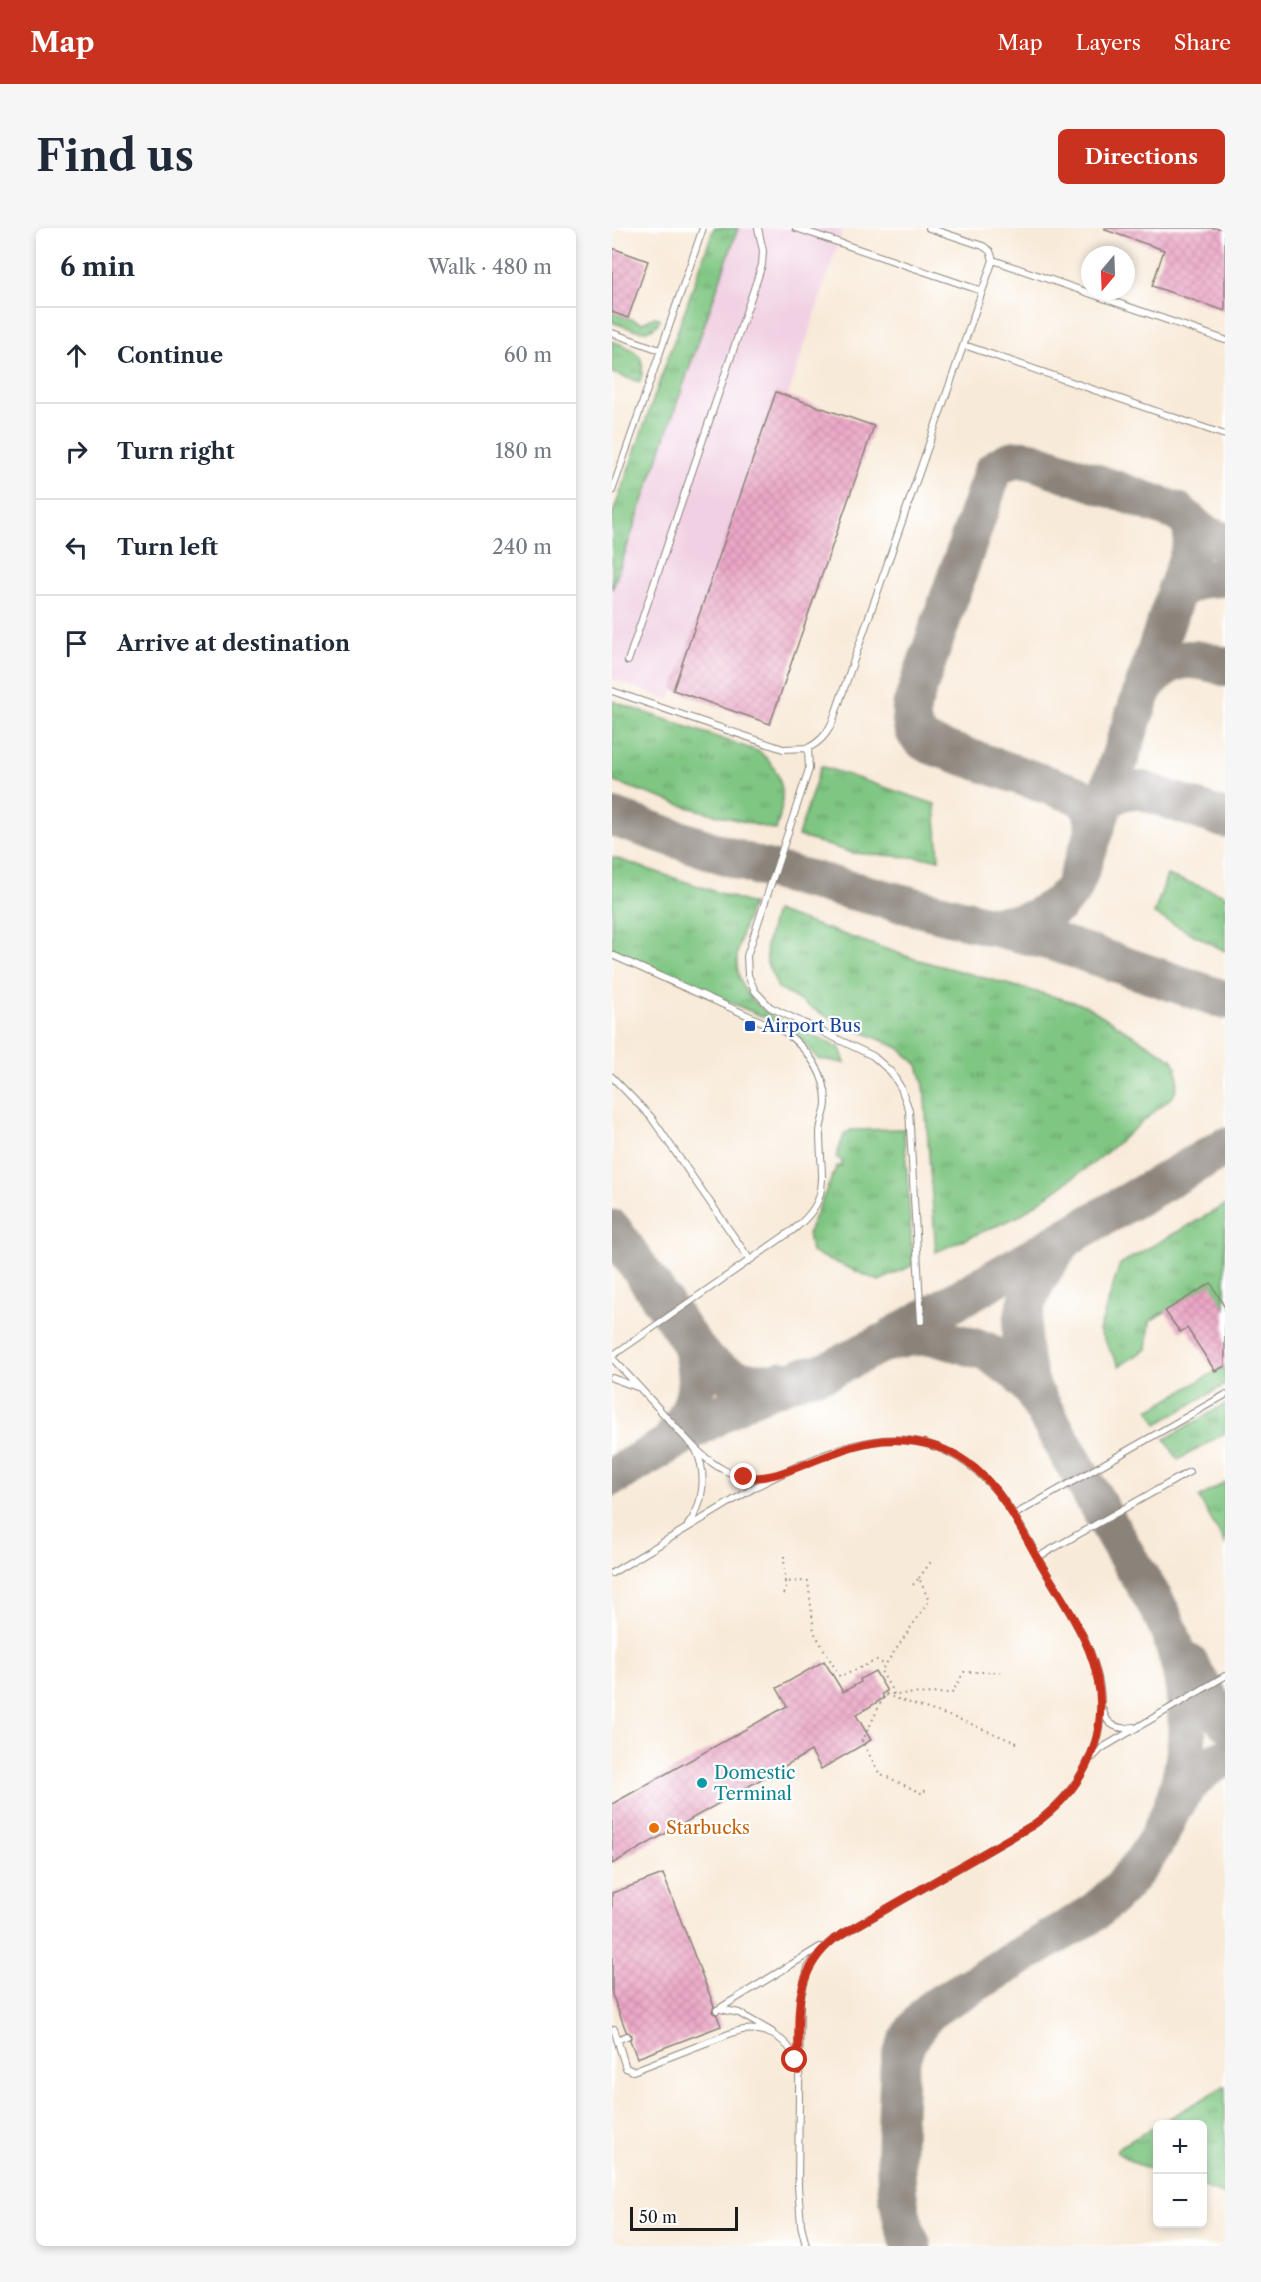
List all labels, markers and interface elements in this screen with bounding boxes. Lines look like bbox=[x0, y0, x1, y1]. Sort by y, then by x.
text: Map bbox=[30, 25, 94, 59]
text: Map bbox=[998, 30, 1043, 55]
text: Layers bbox=[1076, 30, 1141, 55]
text: Share bbox=[1174, 30, 1231, 55]
button: Directions bbox=[1058, 129, 1225, 184]
text: Find us bbox=[36, 130, 194, 182]
north arrow bbox=[1081, 246, 1135, 300]
text: 6 min bbox=[60, 251, 135, 283]
text: Walk · 480 m bbox=[428, 255, 552, 279]
icon: ahead bbox=[60, 339, 93, 372]
text: Continue bbox=[117, 342, 223, 369]
text: 60 m bbox=[504, 343, 552, 367]
icon: right bbox=[60, 435, 93, 468]
text: Turn right bbox=[117, 438, 235, 465]
text: 180 m bbox=[495, 439, 552, 463]
icon: left bbox=[60, 531, 93, 564]
text: Turn left bbox=[117, 534, 218, 561]
text: 240 m bbox=[492, 535, 552, 559]
icon: arrive bbox=[60, 627, 93, 660]
text: Arrive at destination bbox=[117, 630, 350, 657]
place label: Airport Bus bbox=[761, 1015, 861, 1037]
marker: Airport Bus bbox=[743, 1019, 757, 1033]
route end bbox=[730, 1463, 756, 1489]
place label: Domestic Terminal bbox=[714, 1762, 796, 1805]
marker: Domestic Terminal bbox=[695, 1776, 709, 1790]
place label: Starbucks bbox=[666, 1817, 750, 1839]
marker: Starbucks bbox=[647, 1821, 661, 1835]
route start bbox=[781, 2046, 807, 2072]
map controls bbox=[1153, 2120, 1207, 2228]
button: + bbox=[1153, 2120, 1207, 2174]
button: − bbox=[1153, 2174, 1207, 2228]
scale bar bbox=[630, 2204, 738, 2232]
text: 50 m bbox=[639, 2207, 677, 2227]

